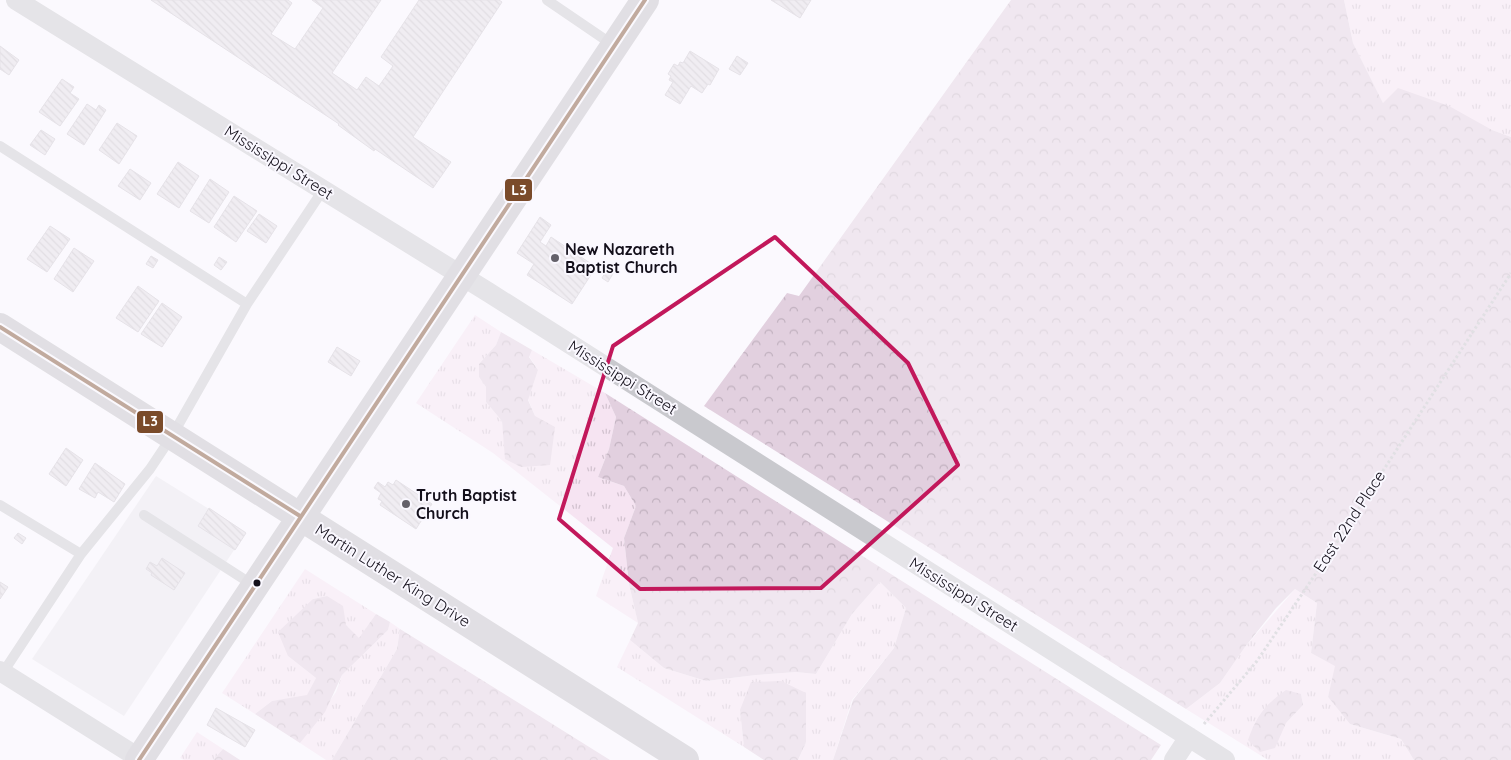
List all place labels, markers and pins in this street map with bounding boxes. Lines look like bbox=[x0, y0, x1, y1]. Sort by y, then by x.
place label: New Nazareth Baptist Church bbox=[565, 239, 678, 277]
marker: New Nazareth Baptist Church bbox=[549, 252, 561, 264]
place label: Truth Baptist Church bbox=[416, 485, 517, 523]
marker: Truth Baptist Church bbox=[400, 498, 412, 510]
unlabelled marker bbox=[252, 578, 262, 588]

